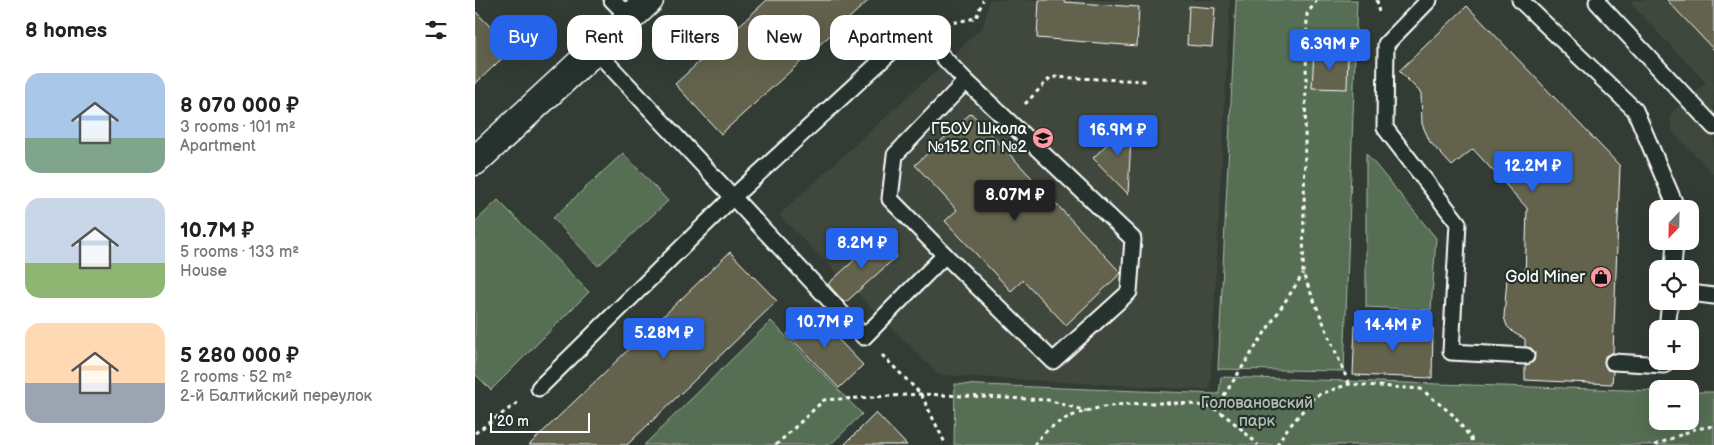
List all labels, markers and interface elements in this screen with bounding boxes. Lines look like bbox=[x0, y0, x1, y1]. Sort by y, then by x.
chip: Buy bbox=[490, 15, 557, 60]
chip: Rent bbox=[567, 15, 642, 60]
chip: Filters bbox=[652, 15, 738, 60]
chip: New bbox=[748, 15, 820, 60]
chip: Apartment bbox=[830, 15, 951, 60]
icon: filters bbox=[422, 16, 450, 44]
text: 8 homes bbox=[25, 18, 107, 43]
pin: 6.39M ₽ bbox=[1284, 28, 1376, 71]
text: 6.39M ₽ bbox=[1300, 35, 1360, 54]
icon: home bbox=[65, 93, 125, 153]
text: 8 070 000 ₽ bbox=[180, 93, 299, 118]
pin: 16.9M ₽ bbox=[1072, 114, 1164, 157]
text: 3 rooms · 101 m² bbox=[180, 118, 296, 137]
place label: ГБОУ Школа №152 СП №2 bbox=[927, 120, 1028, 157]
text: 16.9M ₽ bbox=[1090, 121, 1146, 140]
school or university icon: ГБОУ Школа №152 СП №2 bbox=[1031, 126, 1055, 150]
text: Apartment bbox=[180, 137, 256, 156]
pin: 12.2M ₽ bbox=[1487, 150, 1579, 193]
text: 12.2M ₽ bbox=[1505, 157, 1561, 176]
pin: 8.07M ₽ bbox=[969, 180, 1061, 222]
text: 8.07M ₽ bbox=[985, 186, 1045, 205]
north arrow bbox=[1649, 200, 1699, 250]
map controls bbox=[1649, 200, 1699, 430]
icon: home bbox=[65, 218, 125, 278]
text: 10.7M ₽ bbox=[180, 218, 254, 243]
pin: 8.2M ₽ bbox=[821, 228, 903, 270]
text: 8.2M ₽ bbox=[837, 234, 887, 253]
text: 5 rooms · 133 m² bbox=[180, 243, 299, 262]
button: locate bbox=[1649, 260, 1699, 310]
text: House bbox=[180, 262, 227, 281]
shop icon: Gold Miner bbox=[1589, 265, 1613, 289]
place label: Gold Miner bbox=[1505, 268, 1585, 287]
pin: 10.7M ₽ bbox=[779, 306, 871, 349]
pin: 14.4M ₽ bbox=[1347, 310, 1439, 352]
text: 10.7M ₽ bbox=[797, 313, 853, 332]
text: 14.4M ₽ bbox=[1365, 316, 1421, 335]
pin: 5.28M ₽ bbox=[618, 318, 710, 360]
button: + bbox=[1649, 320, 1699, 370]
text: 5.28M ₽ bbox=[634, 324, 694, 343]
icon: home bbox=[65, 343, 125, 403]
text: 5 280 000 ₽ bbox=[180, 343, 299, 368]
text: 2 rooms · 52 m² bbox=[180, 368, 292, 387]
button: − bbox=[1649, 380, 1699, 430]
text: 2-й Балтийский переулок bbox=[180, 387, 372, 406]
park label: Головановский парк bbox=[1201, 394, 1313, 431]
scale bar bbox=[490, 410, 590, 433]
text: 20 m bbox=[497, 413, 529, 430]

